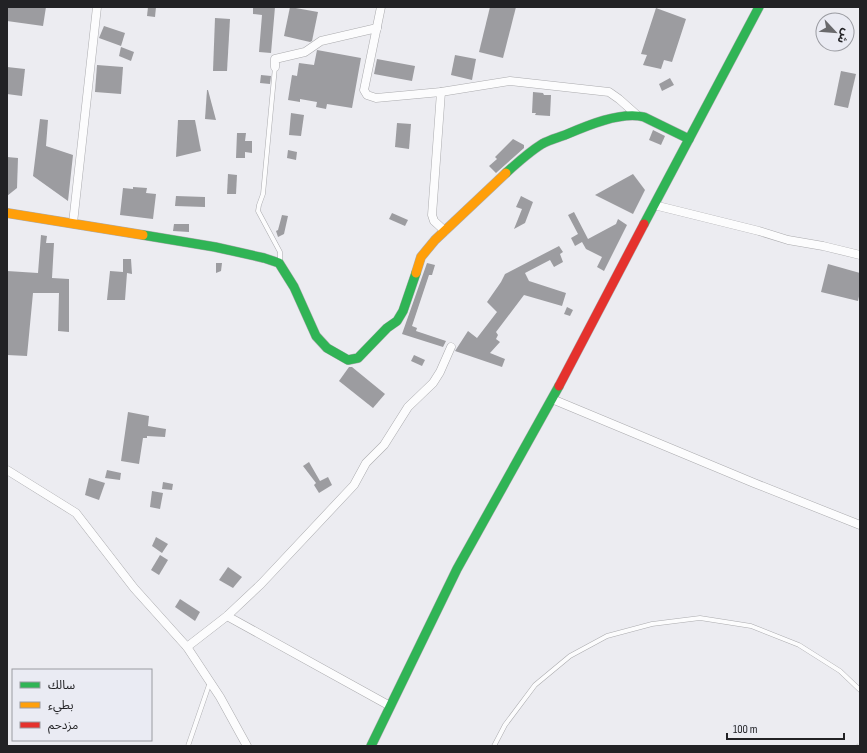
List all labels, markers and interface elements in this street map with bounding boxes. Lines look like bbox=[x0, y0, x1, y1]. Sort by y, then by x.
north arrow bbox=[815, 12, 855, 52]
text: ش bbox=[834, 27, 853, 46]
legend bbox=[12, 669, 152, 741]
text: سالك bbox=[48, 678, 75, 693]
text: بطيء bbox=[48, 698, 74, 715]
scale bar bbox=[727, 715, 844, 741]
text: مزدحم bbox=[48, 718, 78, 734]
text: 100 m bbox=[733, 722, 758, 737]

